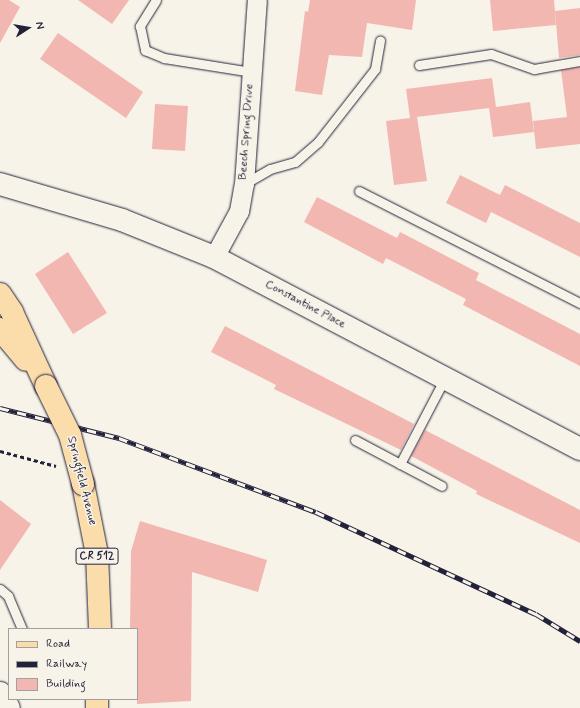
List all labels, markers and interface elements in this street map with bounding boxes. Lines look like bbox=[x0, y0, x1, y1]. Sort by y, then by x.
north arrow bbox=[8, 8, 48, 48]
text: N bbox=[32, 20, 47, 31]
street label: Beech Spring Drive bbox=[236, 84, 258, 180]
street label: Constantine Place bbox=[262, 278, 348, 332]
street label: Springfield Avenue bbox=[63, 434, 99, 528]
road number: CR 512 bbox=[75, 547, 119, 565]
legend bbox=[8, 628, 138, 700]
text: Road bbox=[46, 636, 70, 652]
text: Railway bbox=[46, 656, 87, 672]
text: Building bbox=[46, 676, 86, 692]

